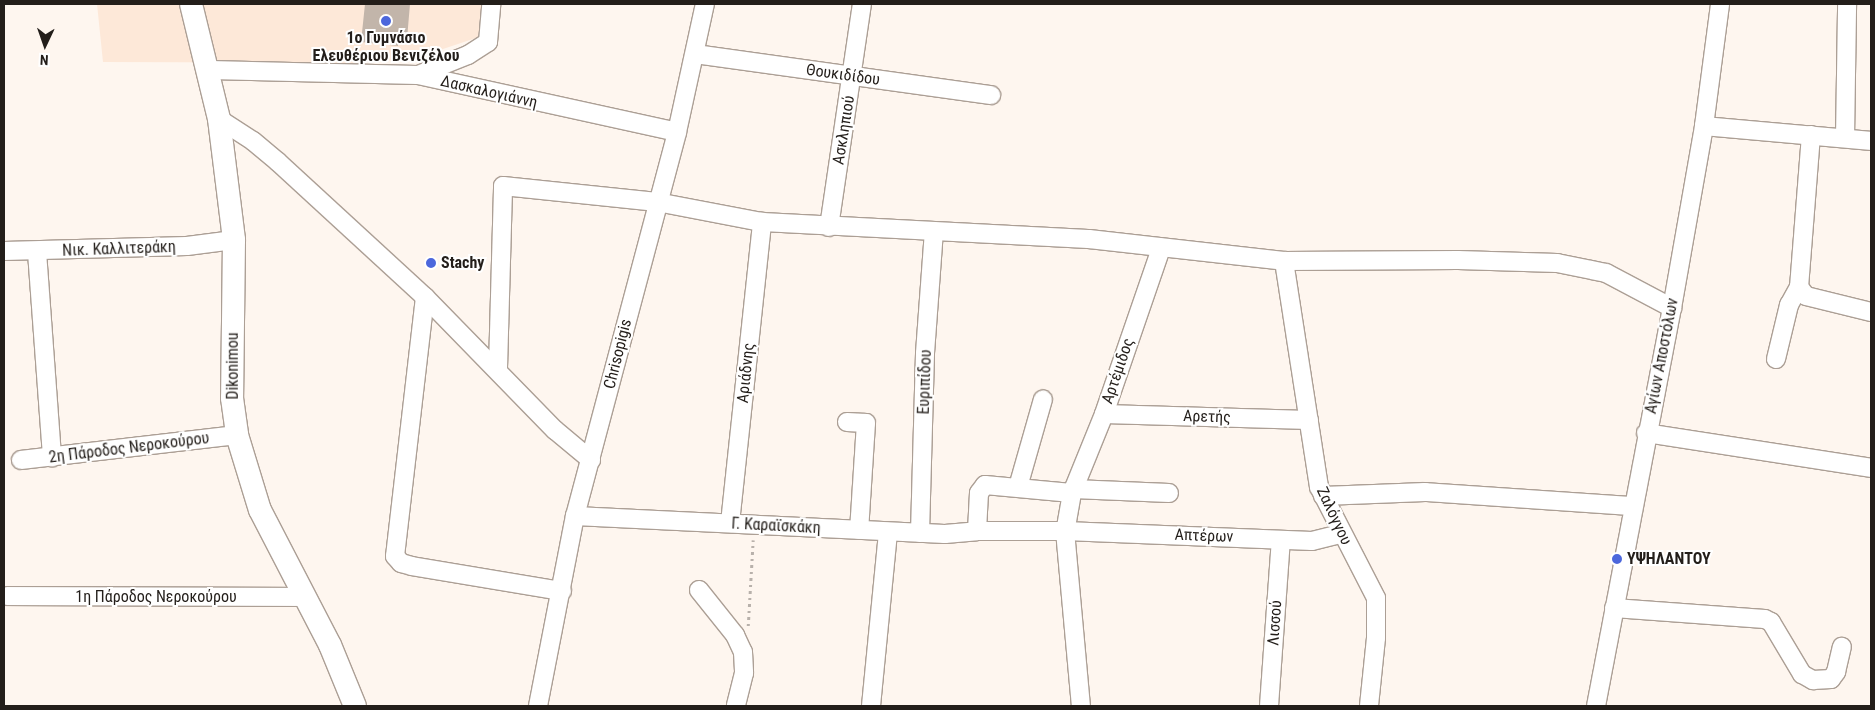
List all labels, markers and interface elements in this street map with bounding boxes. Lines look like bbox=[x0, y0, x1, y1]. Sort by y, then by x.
marker: 1ο Γυμνάσιο Ελευθέριου Βενιζέλου bbox=[380, 15, 392, 27]
north arrow bbox=[20, 20, 70, 70]
place label: 1ο Γυμνάσιο Ελευθέριου Βενιζέλου bbox=[313, 28, 459, 66]
text: N bbox=[40, 52, 49, 68]
street label: Θουκιδίδου bbox=[805, 60, 881, 90]
street label: Δασκαλογιάννη bbox=[439, 72, 539, 112]
street label: Ασκληπιού bbox=[829, 94, 859, 166]
street label: Νικ. Καλλιτεράκη bbox=[62, 237, 176, 261]
place label: Stachy bbox=[441, 253, 484, 273]
marker: Stachy bbox=[425, 257, 437, 269]
street label: Αγίων Αποστόλων bbox=[1641, 297, 1683, 415]
street label: Chrisopigis bbox=[600, 317, 636, 391]
street label: Dikonimou bbox=[223, 332, 243, 400]
street label: Αρτέμιδος bbox=[1098, 336, 1138, 406]
street label: Αριάδνης bbox=[733, 342, 759, 404]
street label: Ευριπίδου bbox=[914, 349, 936, 415]
street label: Αρετής bbox=[1183, 407, 1231, 427]
street label: 2η Πάροδος Νεροκούρου bbox=[48, 429, 210, 467]
street label: Ζαλόγγου bbox=[1312, 484, 1356, 548]
street label: Γ. Καραϊσκάκη bbox=[731, 514, 821, 538]
street label: Απτέρων bbox=[1174, 525, 1234, 547]
place label: ΥΨΗΛΑΝΤΟΥ bbox=[1627, 549, 1711, 569]
marker: ΥΨΗΛΑΝΤΟΥ bbox=[1611, 553, 1623, 565]
street label: 1η Πάροδος Νεροκούρου bbox=[75, 587, 237, 607]
street label: Λισσού bbox=[1264, 600, 1286, 646]

